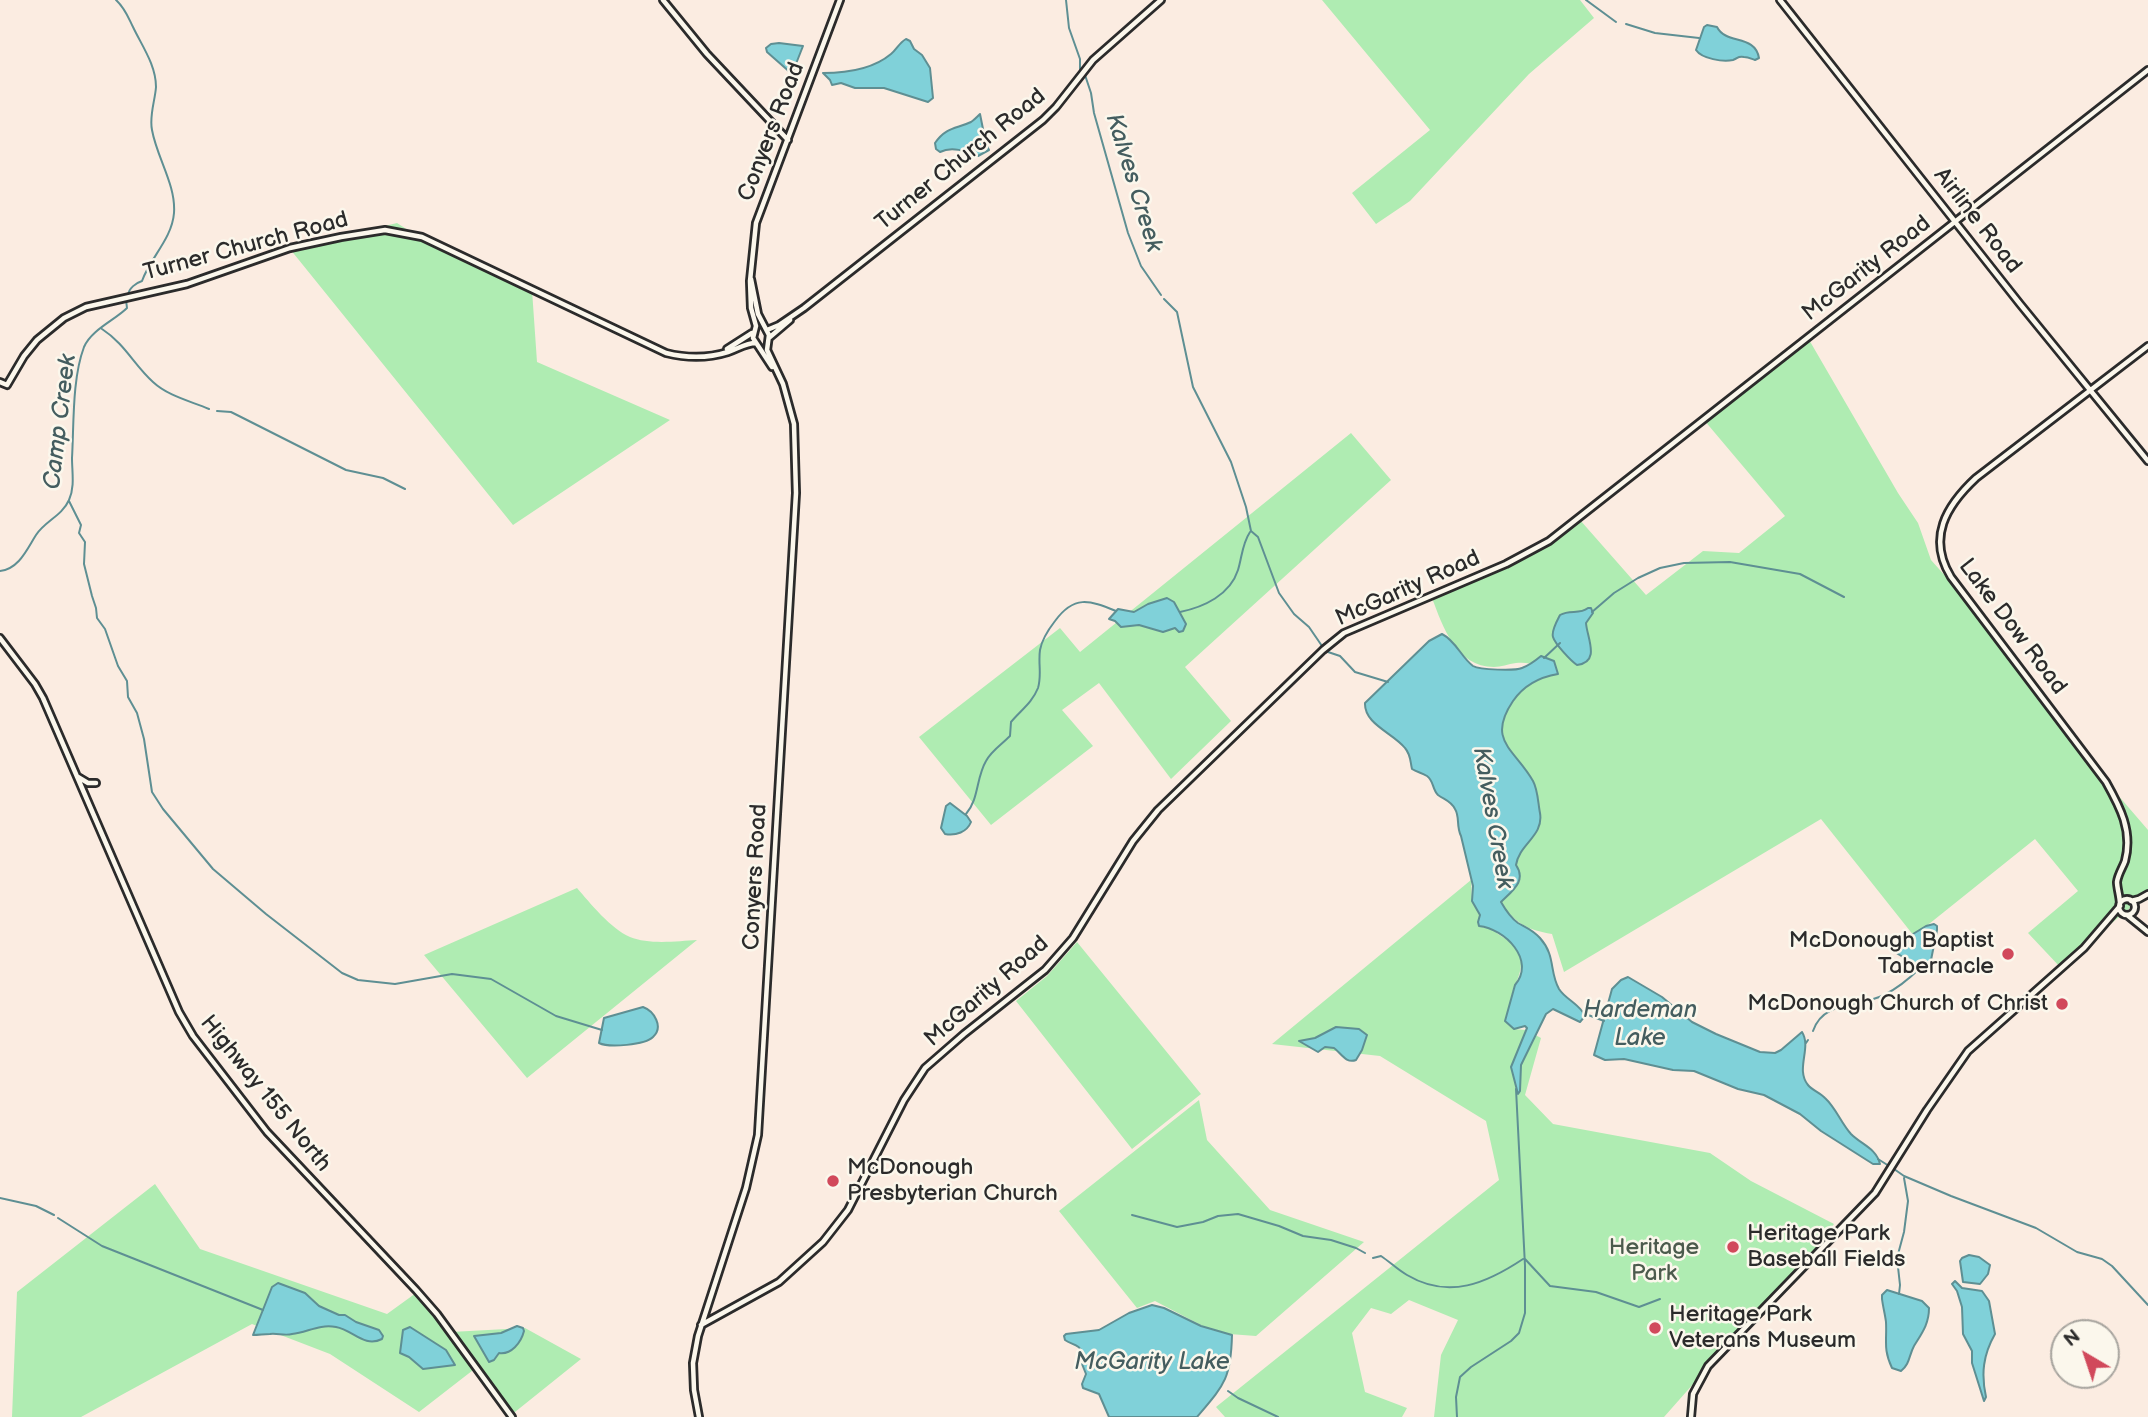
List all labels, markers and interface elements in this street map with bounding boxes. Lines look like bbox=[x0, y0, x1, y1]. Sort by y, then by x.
street label: Conyers Road bbox=[733, 59, 811, 205]
street label: Turner Church Road bbox=[870, 83, 1052, 237]
water label: Kalves Creek bbox=[1098, 110, 1168, 256]
street label: Airline Road bbox=[1927, 163, 2027, 279]
street label: Turner Church Road bbox=[141, 206, 351, 288]
street label: McGarity Road bbox=[1797, 210, 1937, 328]
water label: Camp Creek bbox=[38, 353, 84, 491]
street label: McGarity Road bbox=[1331, 545, 1485, 633]
street label: Lake Dow Road bbox=[1952, 554, 2072, 700]
water label: Kalves Creek bbox=[1465, 745, 1519, 891]
street label: Conyers Road bbox=[738, 803, 774, 951]
place label: McDonough Baptist Tabernacle bbox=[1789, 927, 1994, 981]
street label: McGarity Road bbox=[919, 931, 1055, 1053]
marker: McDonough Baptist Tabernacle bbox=[2000, 946, 2016, 962]
place label: McDonough Church of Christ bbox=[1747, 990, 2048, 1018]
marker: McDonough Church of Christ bbox=[2054, 996, 2070, 1012]
water label: Hardeman Lake bbox=[1583, 997, 1697, 1053]
street label: Highway 155 North bbox=[194, 1010, 336, 1178]
place label: McDonough Presbyterian Church bbox=[847, 1154, 1058, 1208]
marker: McDonough Presbyterian Church bbox=[825, 1173, 841, 1189]
place label: Heritage Park Baseball Fields bbox=[1747, 1220, 1905, 1274]
park label: Heritage Park bbox=[1609, 1234, 1699, 1288]
marker: Heritage Park Baseball Fields bbox=[1725, 1239, 1741, 1255]
place label: Heritage Park Veterans Museum bbox=[1669, 1301, 1856, 1355]
north arrow bbox=[2050, 1319, 2120, 1389]
marker: Heritage Park Veterans Museum bbox=[1647, 1320, 1663, 1336]
text: N bbox=[2060, 1325, 2086, 1352]
water label: McGarity Lake bbox=[1074, 1349, 1230, 1377]

